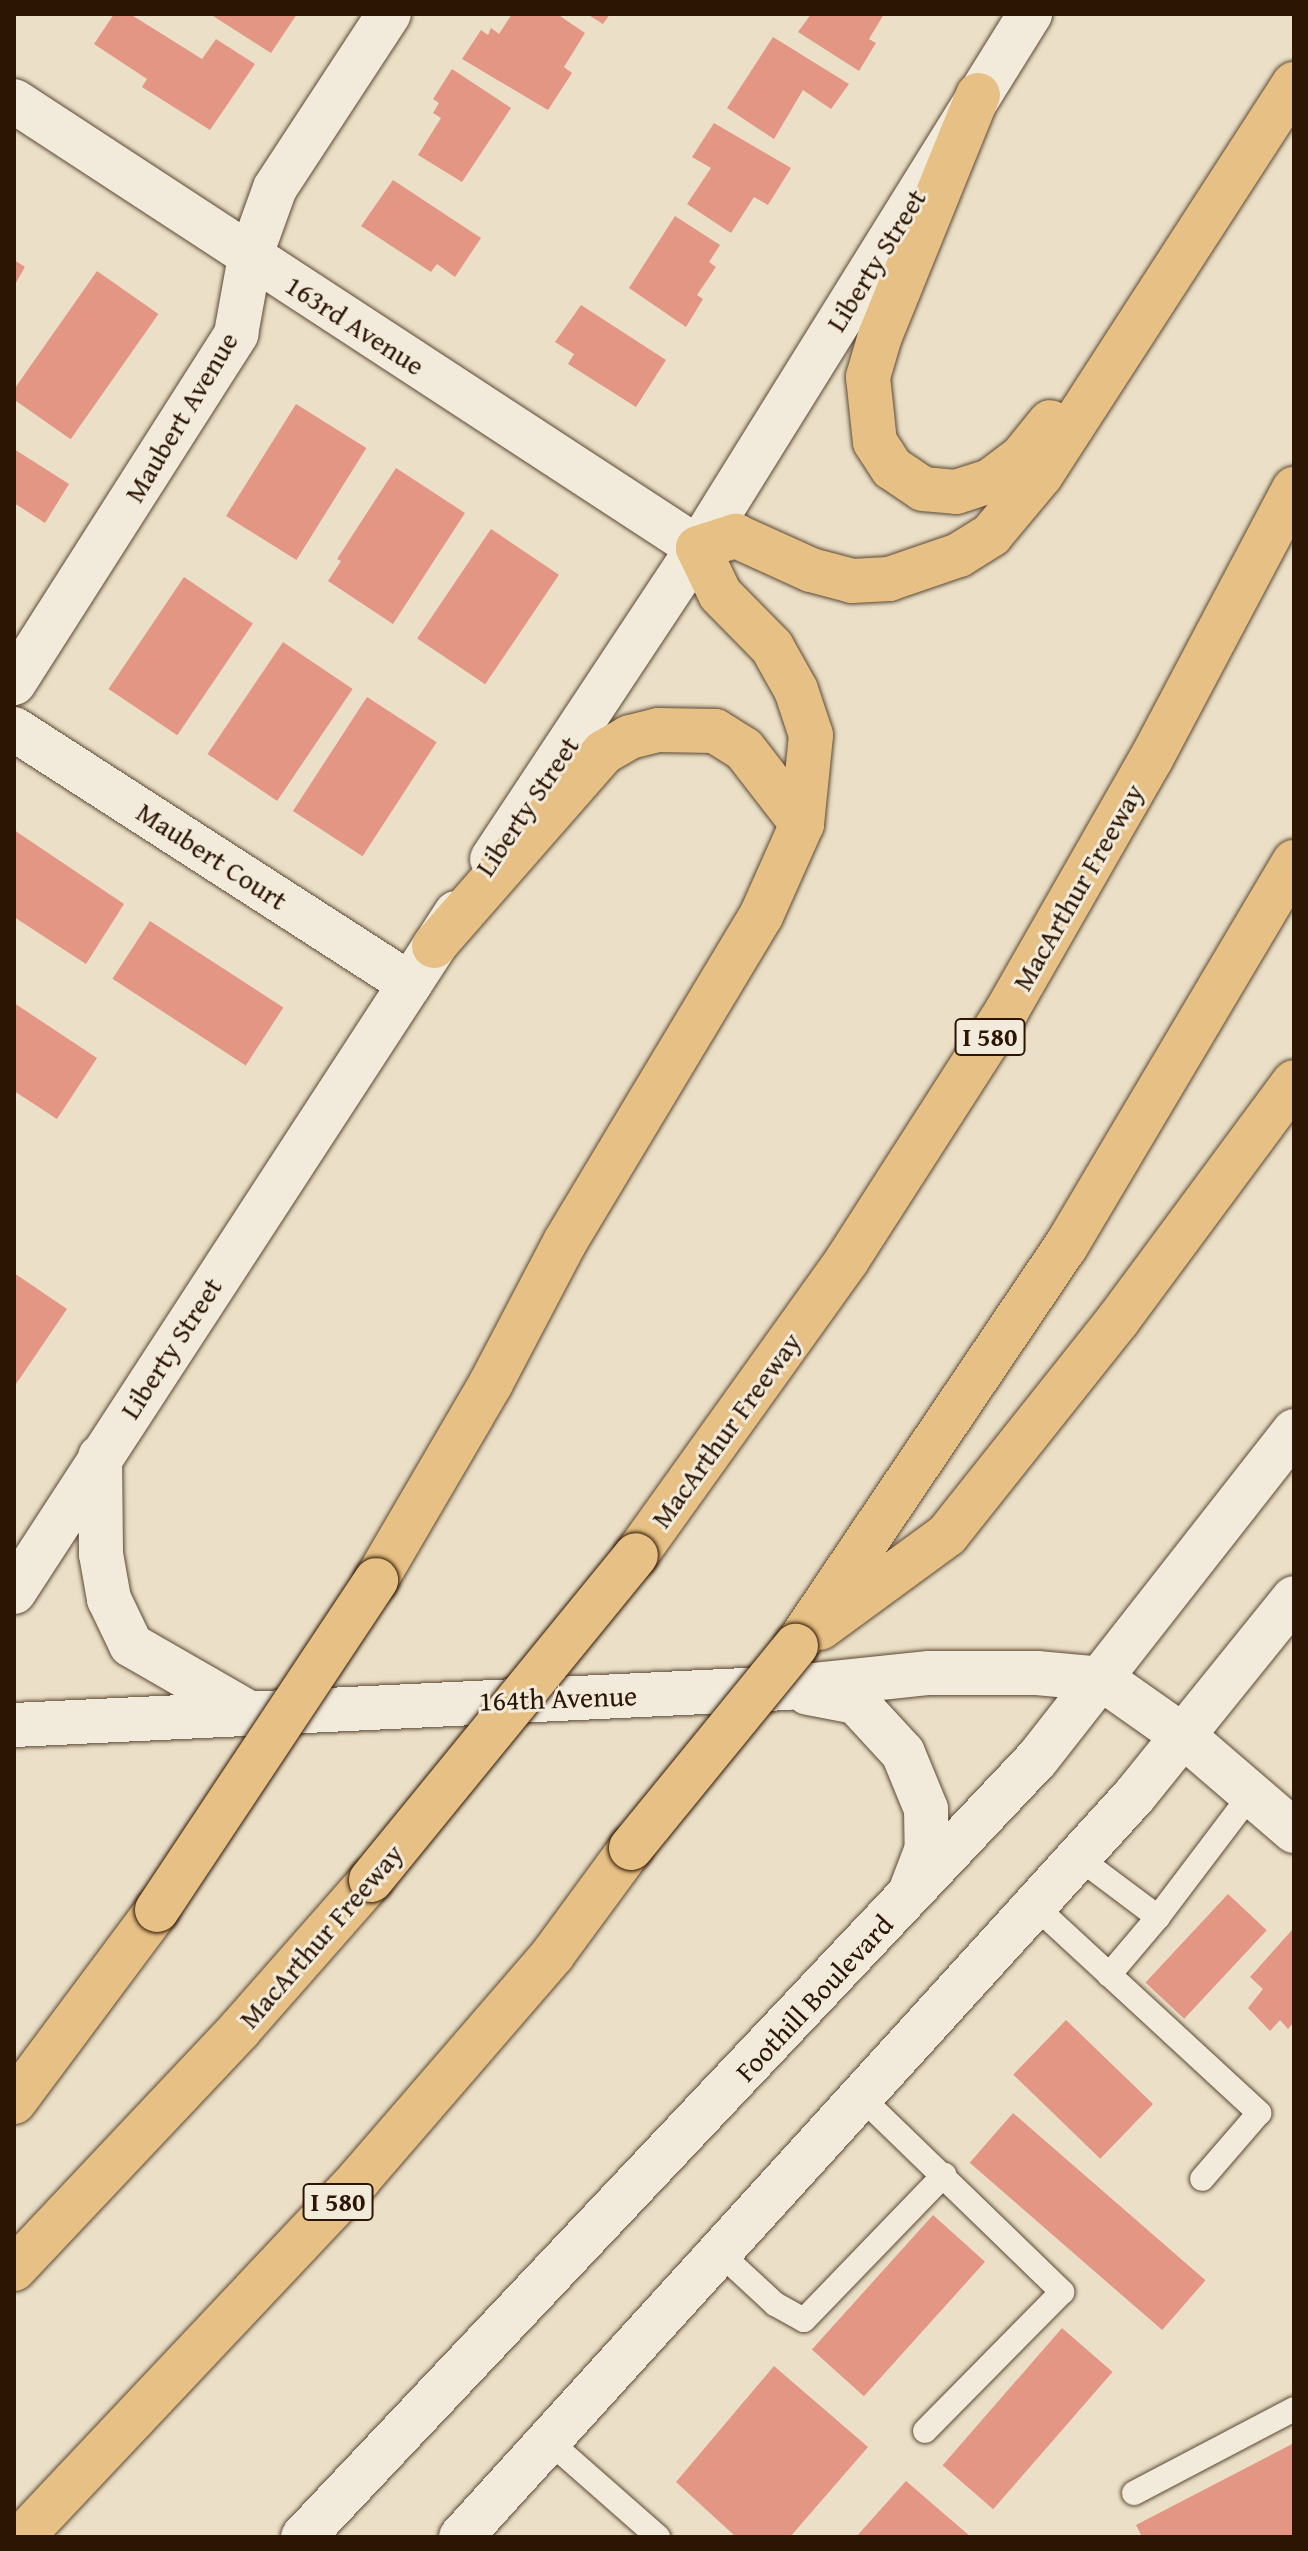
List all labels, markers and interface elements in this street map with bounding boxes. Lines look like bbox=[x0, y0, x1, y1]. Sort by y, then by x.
street label: Liberty Street bbox=[819, 183, 933, 337]
street label: 163rd Avenue bbox=[279, 268, 431, 382]
street label: Maubert Avenue bbox=[117, 326, 245, 508]
street label: Liberty Street bbox=[468, 730, 586, 882]
street label: MacArthur Freeway bbox=[1005, 778, 1151, 996]
street label: Maubert Court bbox=[130, 795, 294, 917]
road number: I 580 bbox=[954, 1015, 1026, 1059]
street label: Liberty Street bbox=[113, 1271, 229, 1425]
street label: MacArthur Freeway bbox=[644, 1326, 808, 1534]
street label: 164th Avenue bbox=[478, 1678, 638, 1718]
street label: MacArthur Freeway bbox=[232, 1837, 410, 2035]
street label: Foothill Boulevard bbox=[728, 1908, 900, 2088]
road number: I 580 bbox=[302, 2180, 374, 2224]

